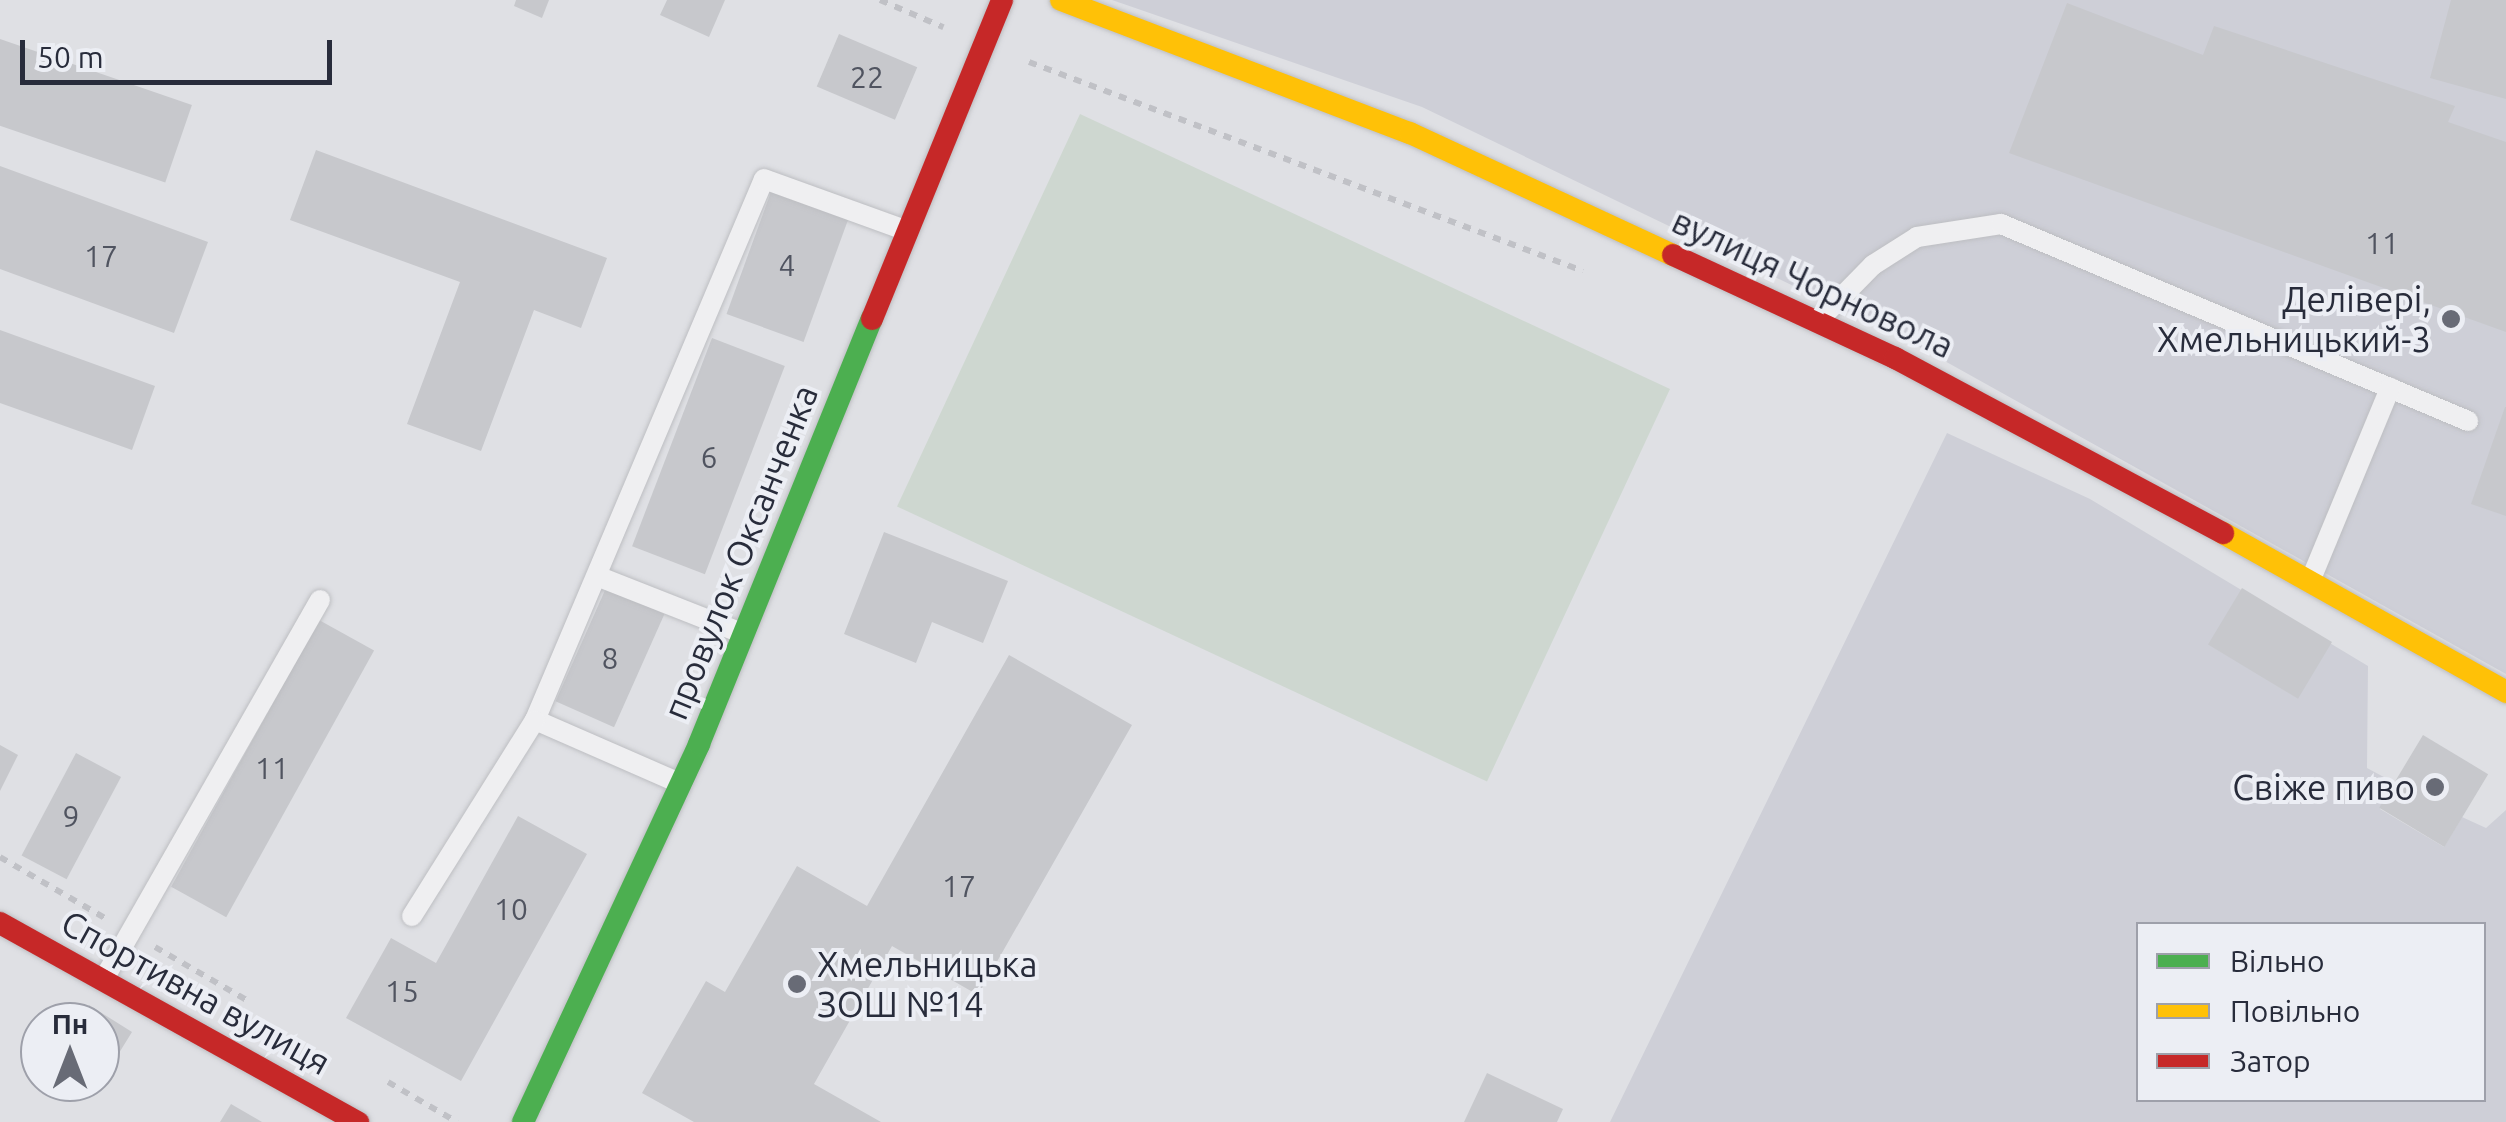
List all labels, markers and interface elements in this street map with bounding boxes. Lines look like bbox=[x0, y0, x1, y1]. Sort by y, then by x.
scale bar bbox=[25, 20, 338, 82]
text: 50 m bbox=[37, 40, 104, 74]
house number: 22 bbox=[850, 59, 884, 95]
street label: вулиця Чорновола bbox=[1666, 199, 1960, 367]
house number: 11 bbox=[2365, 225, 2399, 261]
house number: 17 bbox=[84, 238, 118, 274]
house number: 4 bbox=[779, 247, 795, 283]
place label: Делівері, Хмельницький-3 bbox=[2157, 278, 2431, 360]
marker: Делівері, Хмельницький-3 bbox=[2440, 308, 2462, 330]
street label: провулок Оксанченка bbox=[654, 379, 826, 725]
house number: 6 bbox=[701, 439, 717, 475]
house number: 8 bbox=[602, 640, 618, 676]
house number: 11 bbox=[255, 750, 289, 786]
place label: Свіже пиво bbox=[2232, 766, 2415, 808]
marker: Свіже пиво bbox=[2424, 776, 2446, 798]
house number: 9 bbox=[63, 798, 79, 834]
house number: 17 bbox=[942, 868, 976, 904]
house number: 10 bbox=[494, 891, 528, 927]
street label: Спортивна вулиця bbox=[54, 901, 338, 1083]
legend bbox=[2136, 922, 2486, 1102]
place label: Хмельницька ЗОШ №14 bbox=[817, 943, 1038, 1025]
text: Вільно bbox=[2230, 944, 2325, 978]
house number: 15 bbox=[385, 973, 419, 1009]
marker: Хмельницька ЗОШ №14 bbox=[786, 973, 808, 995]
text: Повільно bbox=[2230, 994, 2360, 1028]
north arrow bbox=[20, 1002, 120, 1102]
text: Пн bbox=[52, 1008, 88, 1039]
text: Затор bbox=[2230, 1044, 2311, 1078]

